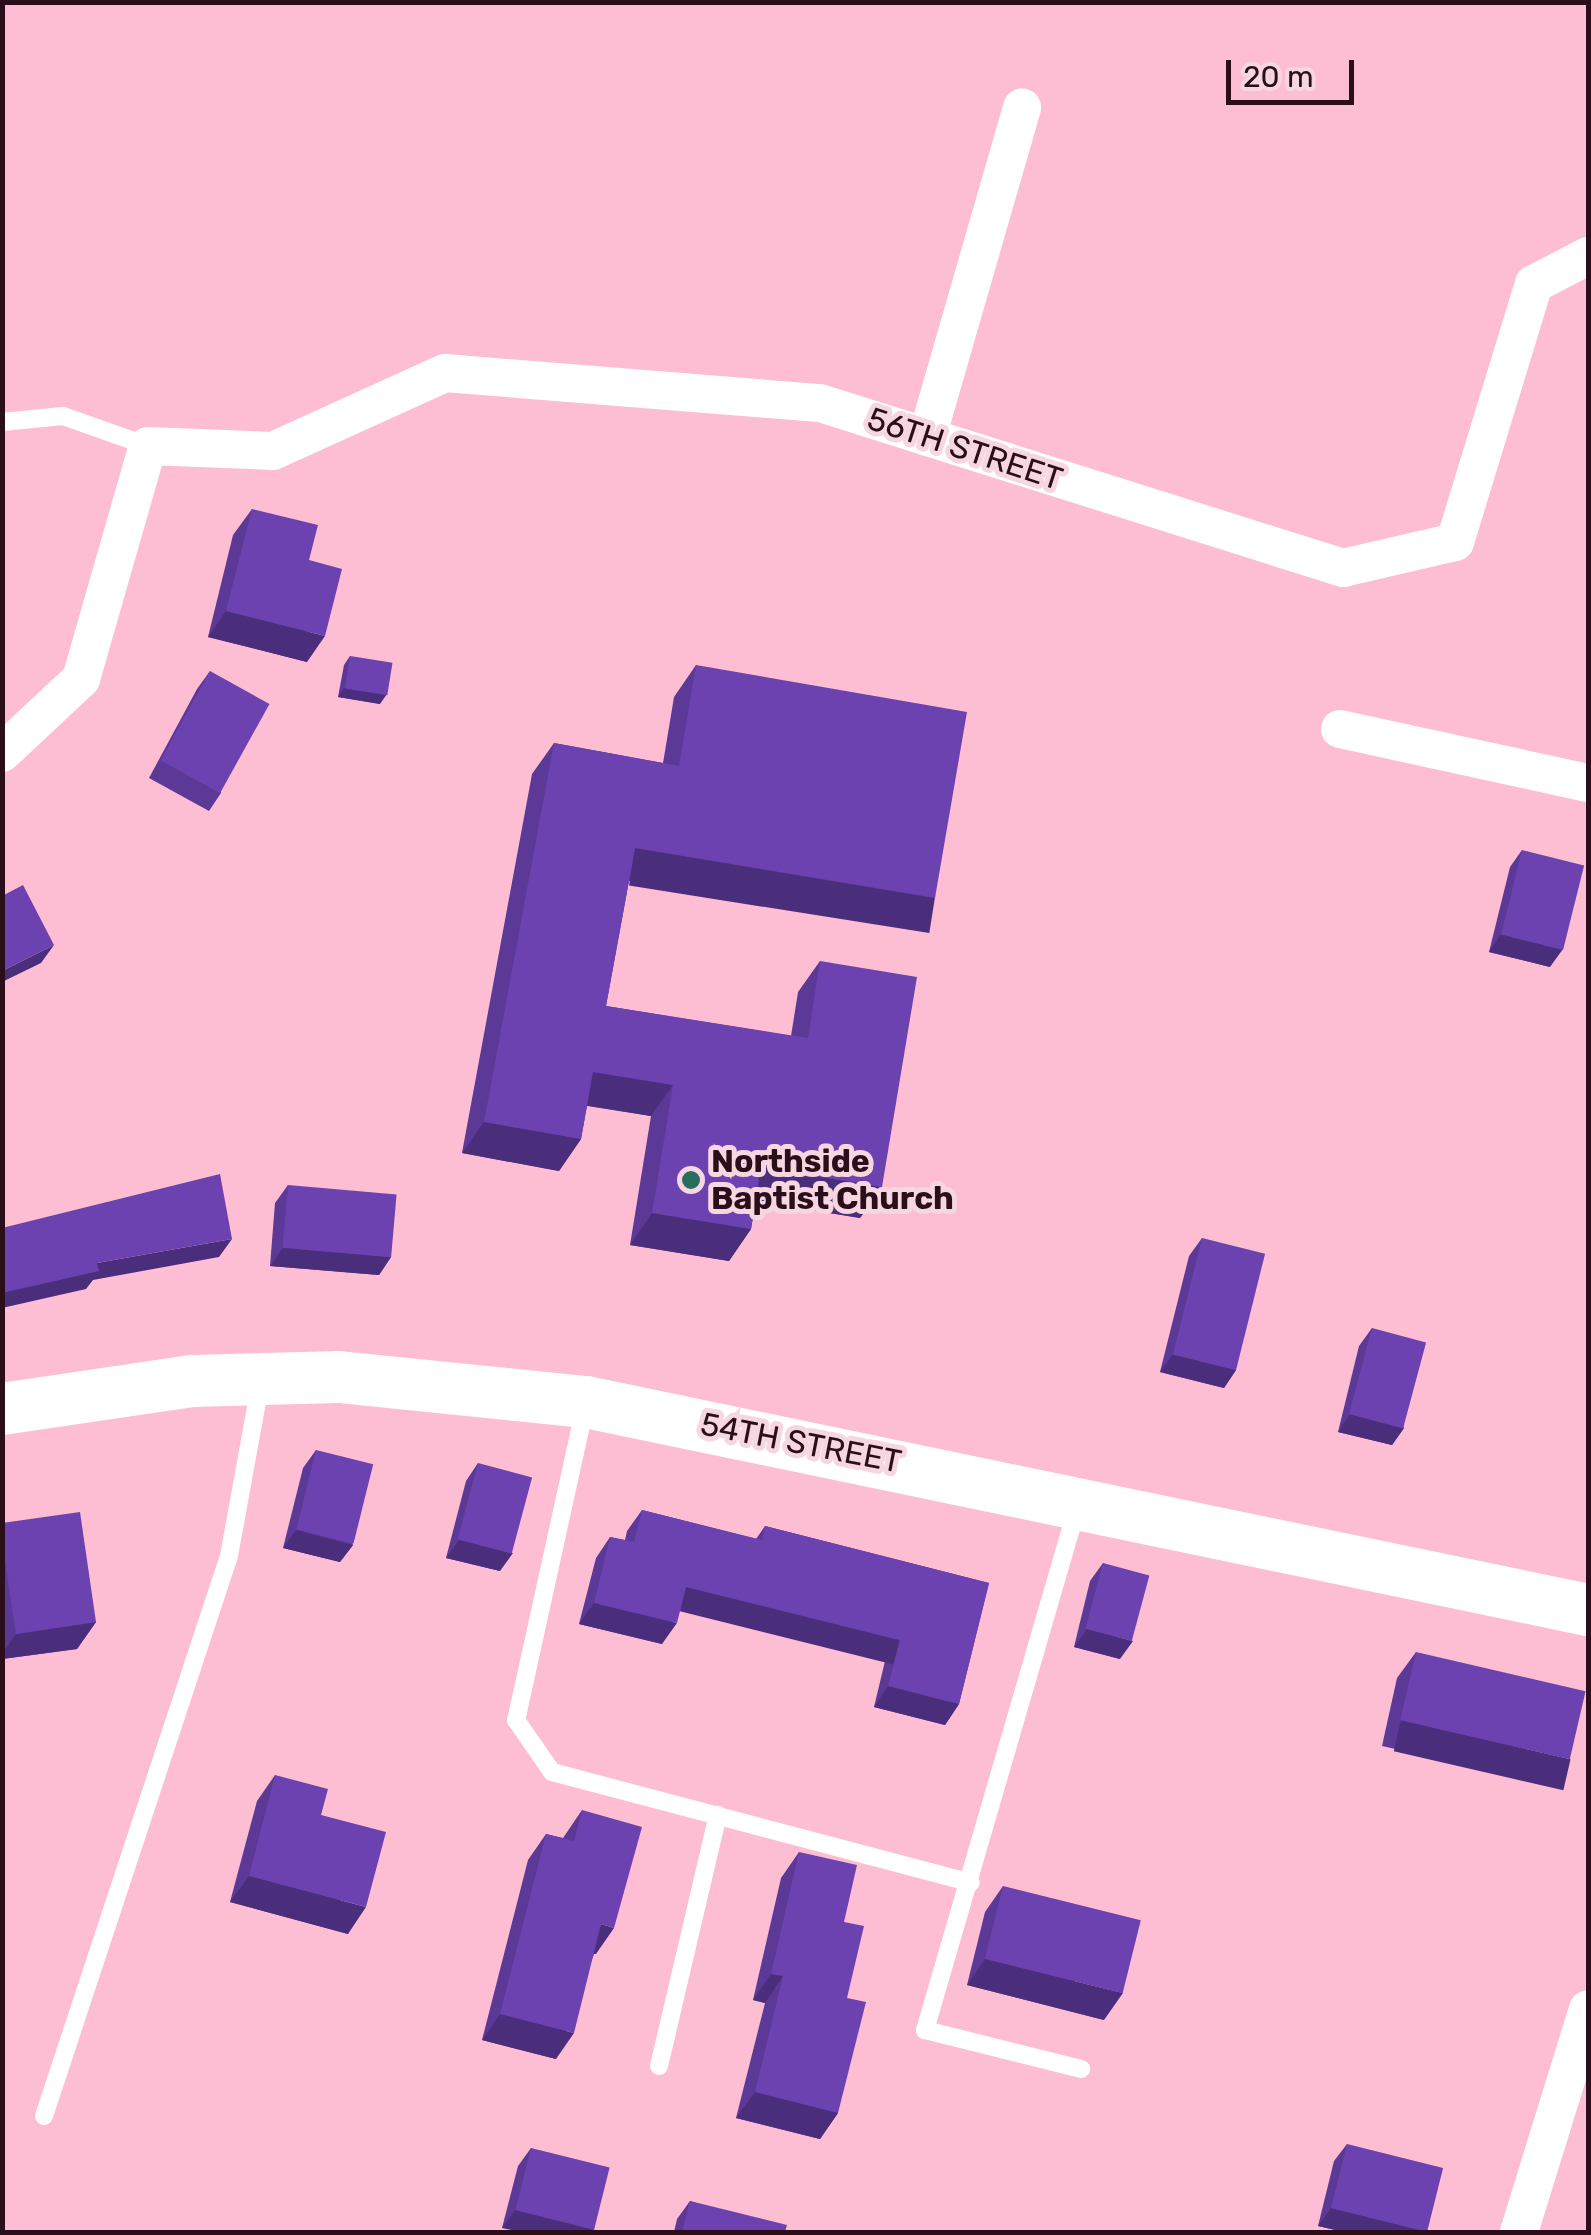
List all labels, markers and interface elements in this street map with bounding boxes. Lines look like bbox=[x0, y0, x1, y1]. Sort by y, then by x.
scale bar bbox=[1231, 40, 1358, 102]
text: 20 m bbox=[1243, 59, 1314, 95]
street label: 56TH STREET bbox=[863, 399, 1067, 499]
place label: Northside Baptist Church bbox=[711, 1143, 954, 1218]
marker: Northside Baptist Church bbox=[680, 1169, 702, 1191]
street label: 54TH STREET bbox=[697, 1405, 905, 1481]

